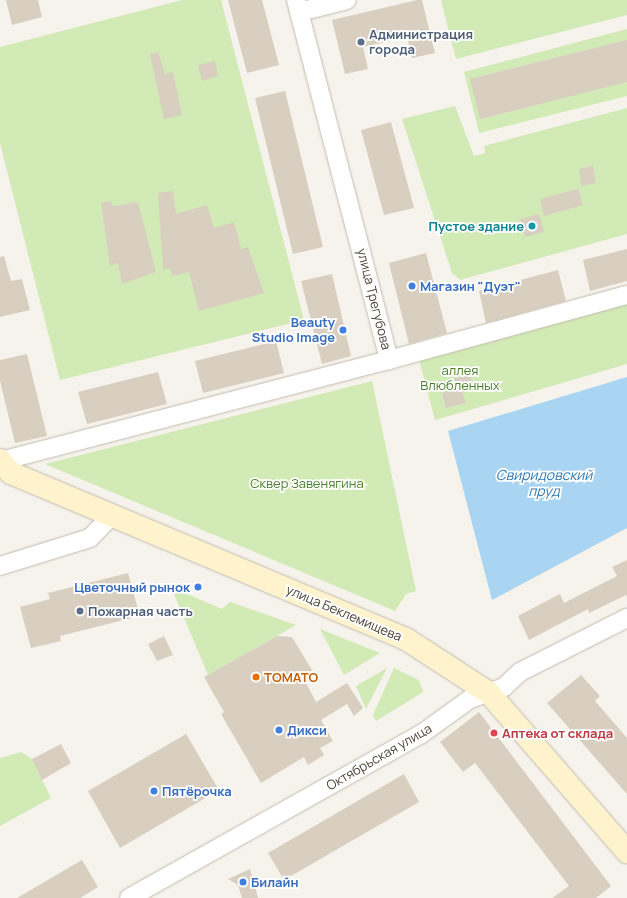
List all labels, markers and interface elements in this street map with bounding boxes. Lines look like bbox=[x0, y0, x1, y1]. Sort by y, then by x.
place label: Администрация города bbox=[369, 27, 473, 58]
marker: Администрация города bbox=[356, 37, 366, 47]
place label: Пустое здание bbox=[429, 218, 524, 234]
marker: Пустое здание bbox=[527, 221, 537, 231]
street label: улица Трегубова bbox=[354, 247, 394, 351]
place label: Магазин "Дуэт" bbox=[420, 278, 521, 294]
marker: Магазин "Дуэт" bbox=[407, 281, 417, 291]
place label: Beauty Studio Image bbox=[252, 315, 335, 346]
marker: Beauty Studio Image bbox=[338, 325, 348, 335]
park label: аллея Влюбленных bbox=[420, 363, 500, 394]
water label: Свиридовский пруд bbox=[496, 467, 592, 500]
park label: Сквер Завенягина bbox=[250, 475, 364, 491]
place label: Цветочный рынок bbox=[74, 579, 190, 595]
marker: Цветочный рынок bbox=[193, 582, 203, 592]
street label: улица Беклемищева bbox=[284, 582, 404, 644]
place label: Пожарная часть bbox=[88, 603, 193, 619]
marker: Пожарная часть bbox=[75, 606, 85, 616]
place label: ТОМАТО bbox=[264, 669, 318, 685]
marker: ТОМАТО bbox=[251, 672, 261, 682]
street label: Октябрьская улица bbox=[324, 721, 434, 793]
place label: Дикси bbox=[287, 722, 327, 738]
marker: Дикси bbox=[274, 725, 284, 735]
place label: Аптека от склада bbox=[502, 725, 613, 741]
marker: Аптека от склада bbox=[489, 728, 499, 738]
place label: Пятёрочка bbox=[162, 783, 232, 799]
marker: Пятёрочка bbox=[149, 786, 159, 796]
place label: Билайн bbox=[251, 874, 299, 890]
marker: Билайн bbox=[238, 877, 248, 887]

